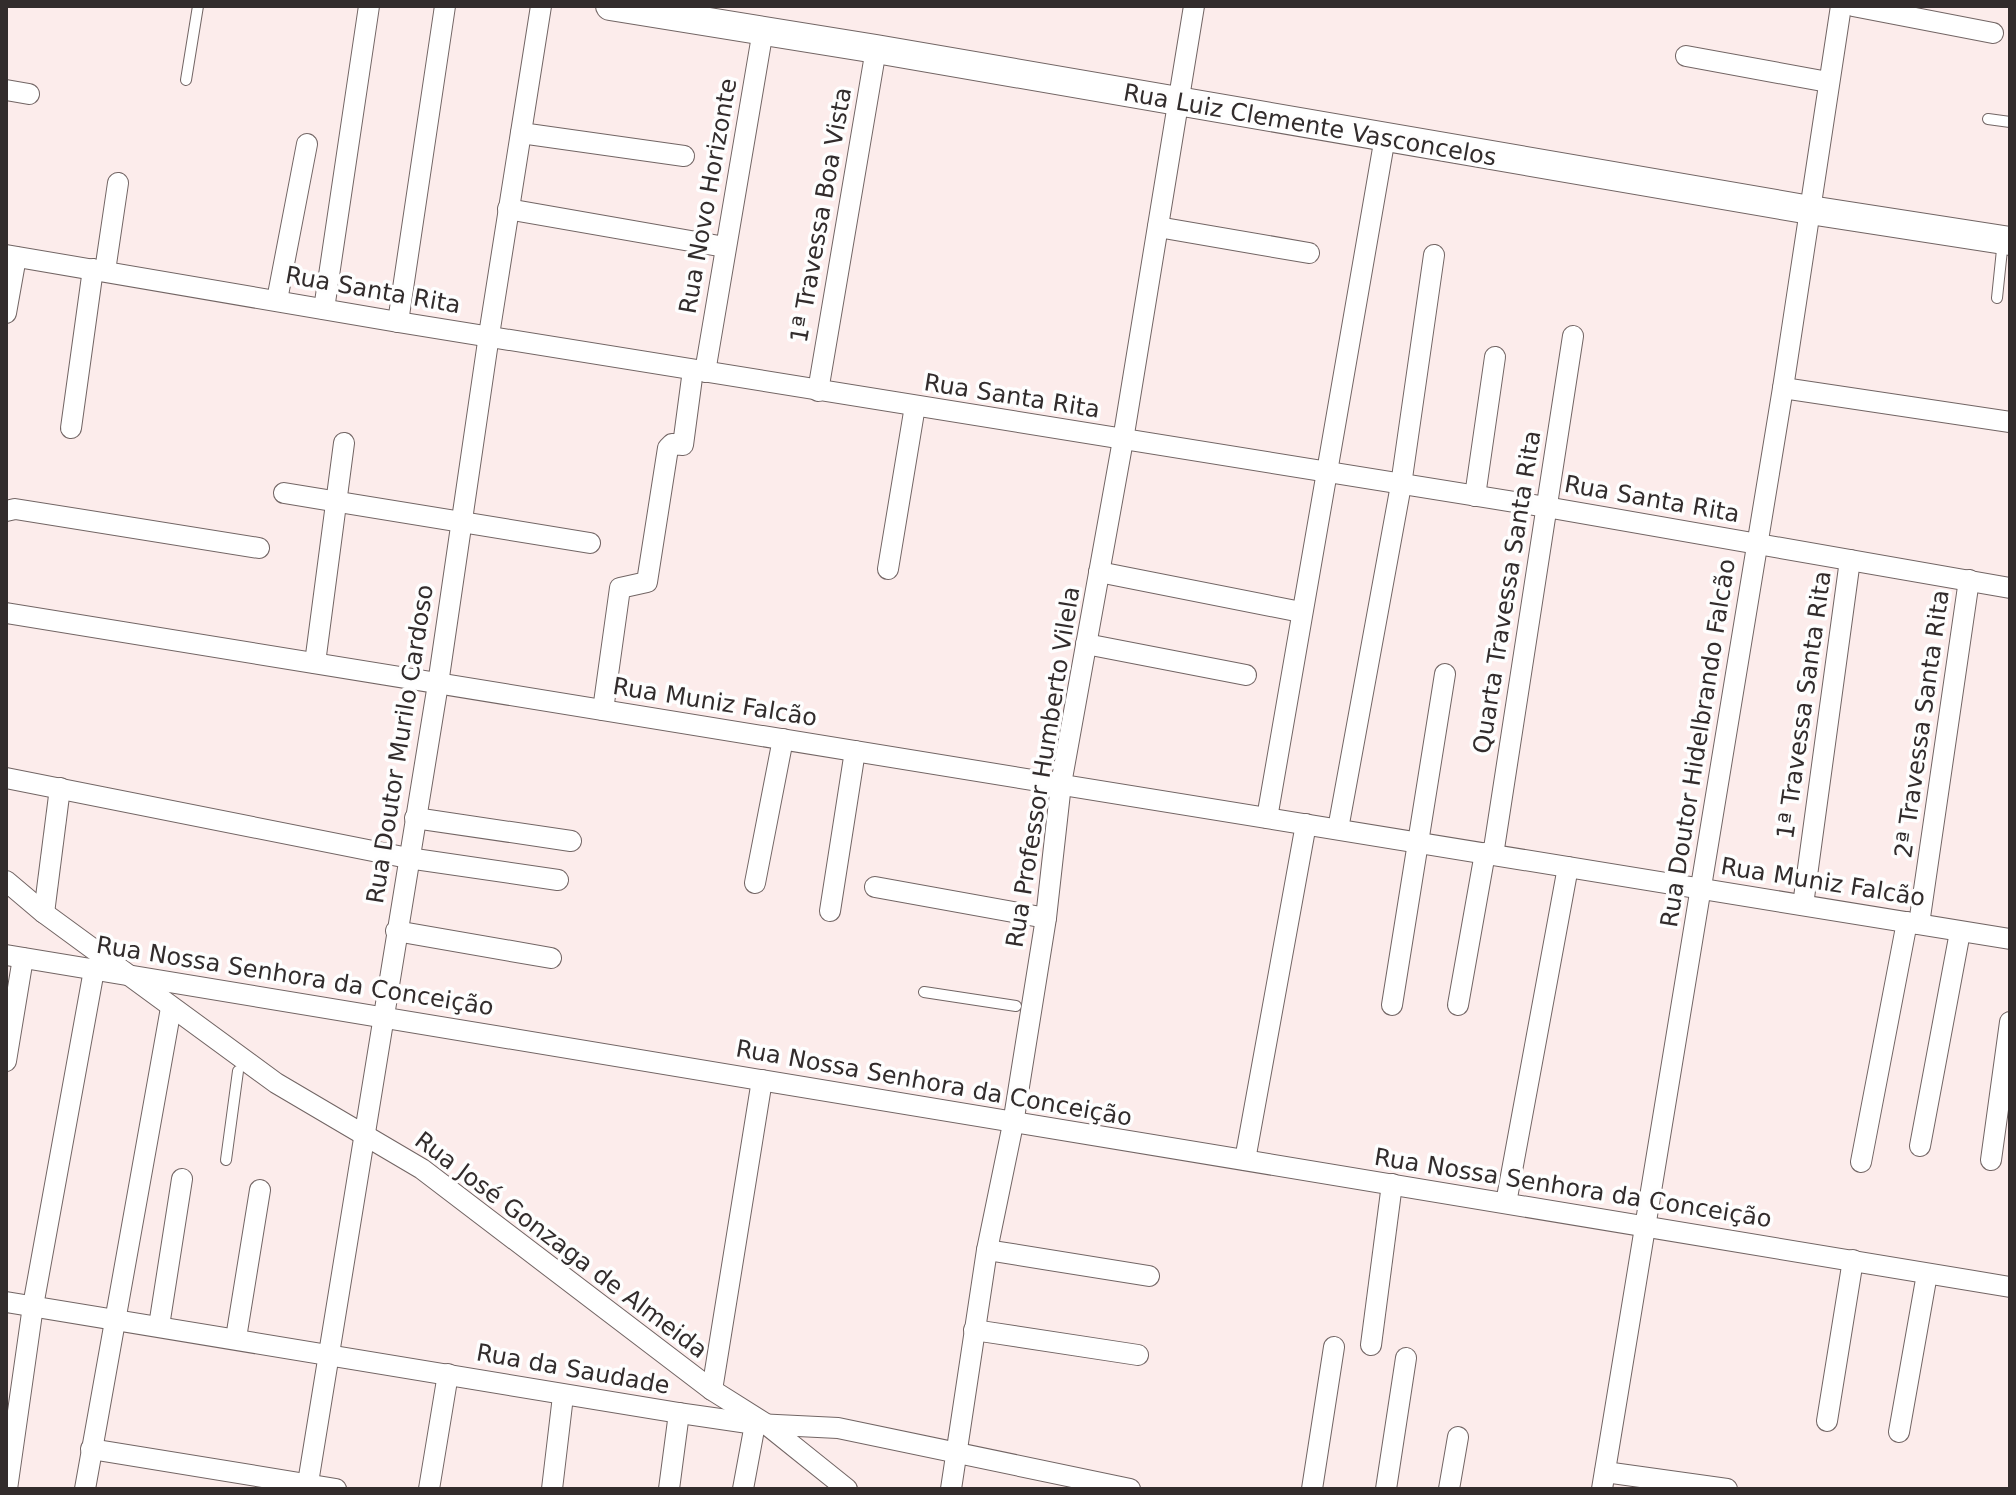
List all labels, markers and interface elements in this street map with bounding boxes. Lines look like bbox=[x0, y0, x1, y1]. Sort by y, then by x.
street label: Rua Novo Horizonte bbox=[674, 76, 742, 316]
street label: Rua Luiz Clemente Vasconcelos bbox=[1121, 78, 1499, 172]
street label: 1ª Travessa Boa Vista bbox=[785, 85, 857, 345]
street label: Rua Santa Rita bbox=[283, 261, 463, 319]
street label: Rua Santa Rita bbox=[922, 368, 1102, 424]
street label: Quarta Travessa Santa Rita bbox=[1468, 428, 1546, 756]
street label: Rua Santa Rita bbox=[1562, 470, 1742, 528]
street label: Rua Doutor Hidelbrando Falcão bbox=[1655, 557, 1741, 929]
street label: 1ª Travessa Santa Rita bbox=[1771, 569, 1837, 841]
street label: Rua Doutor Murilo Cardoso bbox=[361, 583, 439, 905]
street label: Rua Professor Humberto Vilela bbox=[1001, 584, 1085, 950]
street label: 2ª Travessa Santa Rita bbox=[1889, 588, 1955, 860]
street label: Rua Muniz Falcão bbox=[611, 672, 819, 732]
street label: Rua Muniz Falcão bbox=[1719, 852, 1927, 912]
street label: Rua Nossa Senhora da Conceição bbox=[94, 931, 496, 1021]
street label: Rua Nossa Senhora da Conceição bbox=[734, 1034, 1134, 1132]
street label: Rua José Gonzaga de Almeida bbox=[409, 1126, 713, 1364]
street label: Rua Nossa Senhora da Conceição bbox=[1372, 1143, 1774, 1233]
street label: Rua da Saudade bbox=[474, 1338, 672, 1400]

